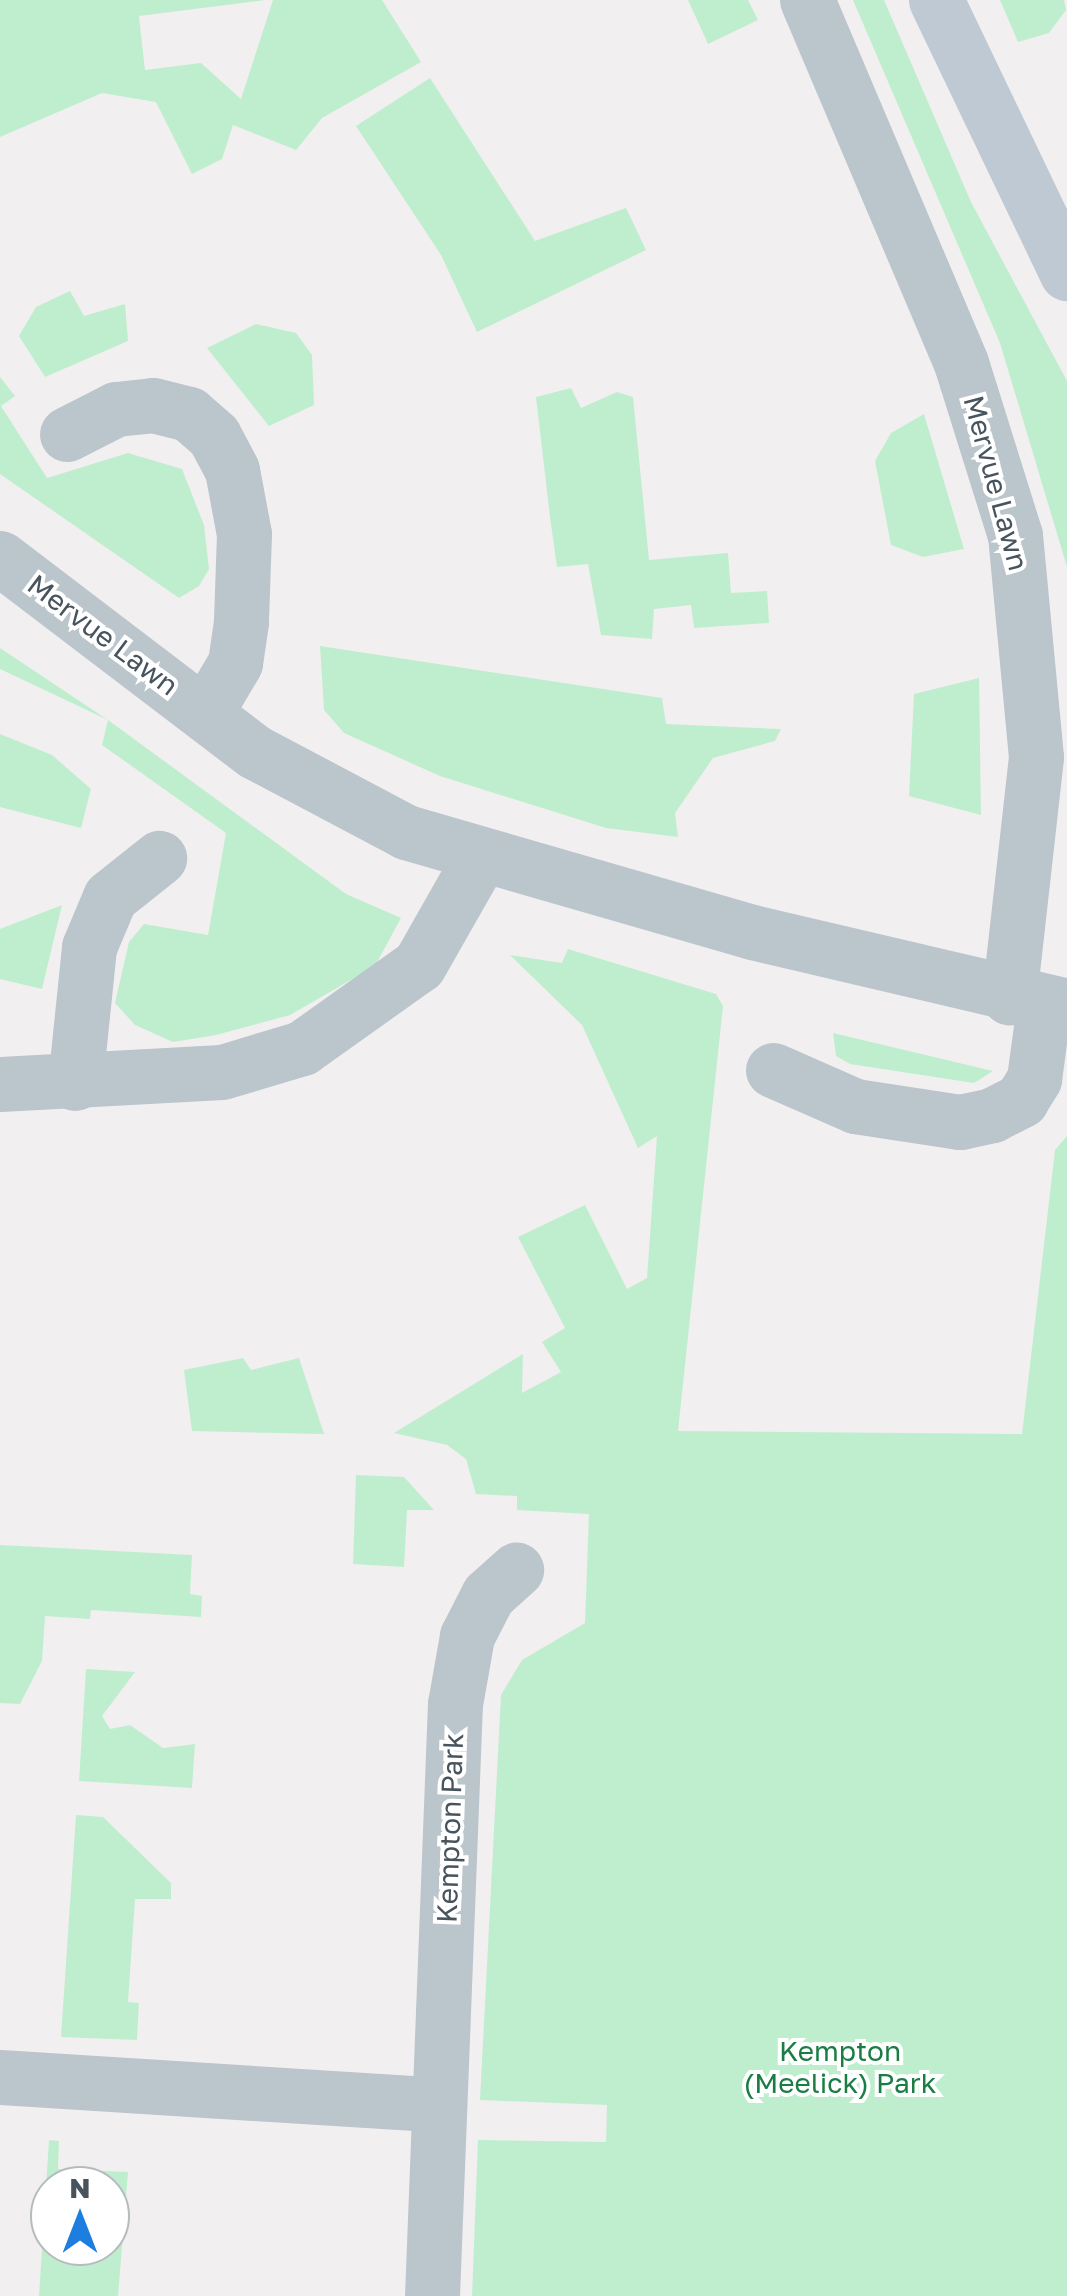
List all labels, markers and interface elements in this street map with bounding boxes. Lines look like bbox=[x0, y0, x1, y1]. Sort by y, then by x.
street label: Mervue Lawn bbox=[957, 392, 1035, 574]
street label: Mervue Lawn bbox=[21, 568, 185, 702]
street label: Kempton Park bbox=[430, 1733, 470, 1923]
park label: Kempton (Meelick) Park bbox=[743, 2034, 937, 2100]
north arrow bbox=[30, 2166, 130, 2266]
text: N bbox=[69, 2171, 91, 2204]

